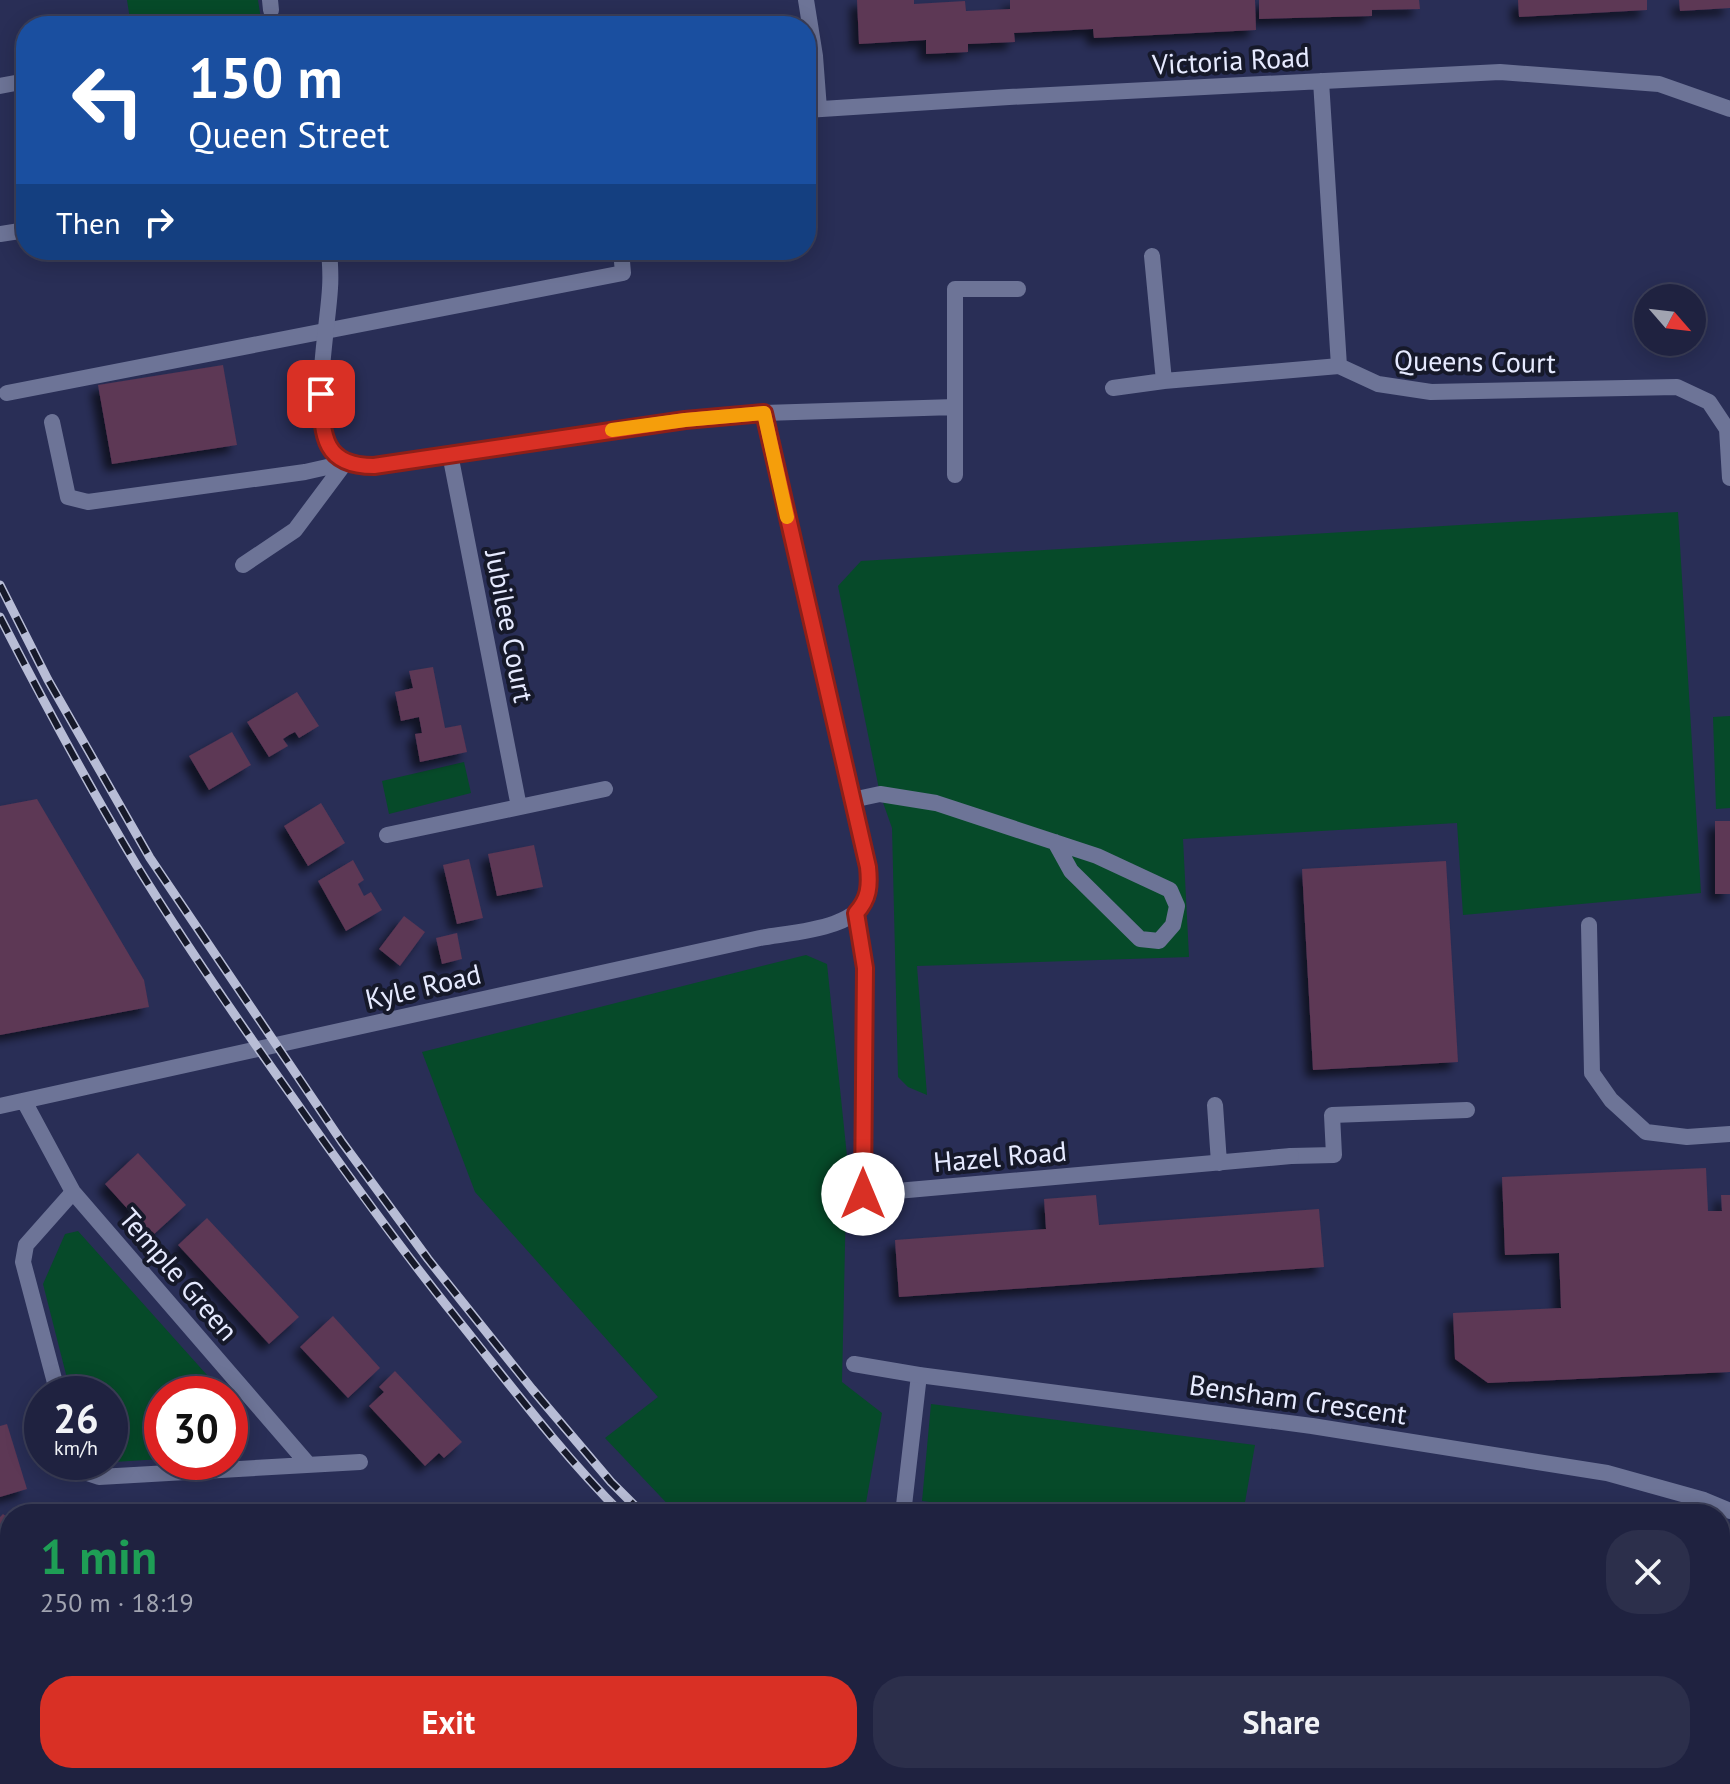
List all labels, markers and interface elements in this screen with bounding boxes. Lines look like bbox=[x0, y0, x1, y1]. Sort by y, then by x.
street label: Victoria Road bbox=[1150, 37, 1311, 83]
text: 150 m bbox=[188, 41, 343, 113]
icon: left bbox=[56, 48, 160, 152]
text: Queen Street bbox=[188, 111, 389, 158]
icon: right bbox=[137, 200, 181, 244]
text: Then bbox=[56, 203, 121, 242]
north arrow bbox=[1634, 284, 1706, 356]
map controls bbox=[1634, 284, 1706, 356]
street label: Queens Court bbox=[1394, 341, 1557, 381]
pin bbox=[287, 360, 355, 428]
icon: arrive bbox=[299, 372, 343, 416]
street label: Jubilee Court bbox=[477, 546, 543, 706]
street label: Kyle Road bbox=[361, 955, 485, 1017]
street label: Hazel Road bbox=[932, 1132, 1068, 1180]
position arrow bbox=[821, 1152, 905, 1236]
street label: Temple Green bbox=[111, 1200, 247, 1348]
street label: Bensham Crescent bbox=[1187, 1365, 1410, 1433]
speed limit sign: 30 bbox=[144, 1376, 248, 1480]
text: 26 bbox=[53, 1392, 99, 1444]
text: km/h bbox=[54, 1435, 98, 1461]
text: 1 min bbox=[40, 1525, 157, 1587]
button: close bbox=[1606, 1530, 1690, 1614]
text: 250 m · 18:19 bbox=[40, 1586, 194, 1619]
button: Exit bbox=[40, 1676, 857, 1768]
button: Share bbox=[873, 1676, 1690, 1768]

